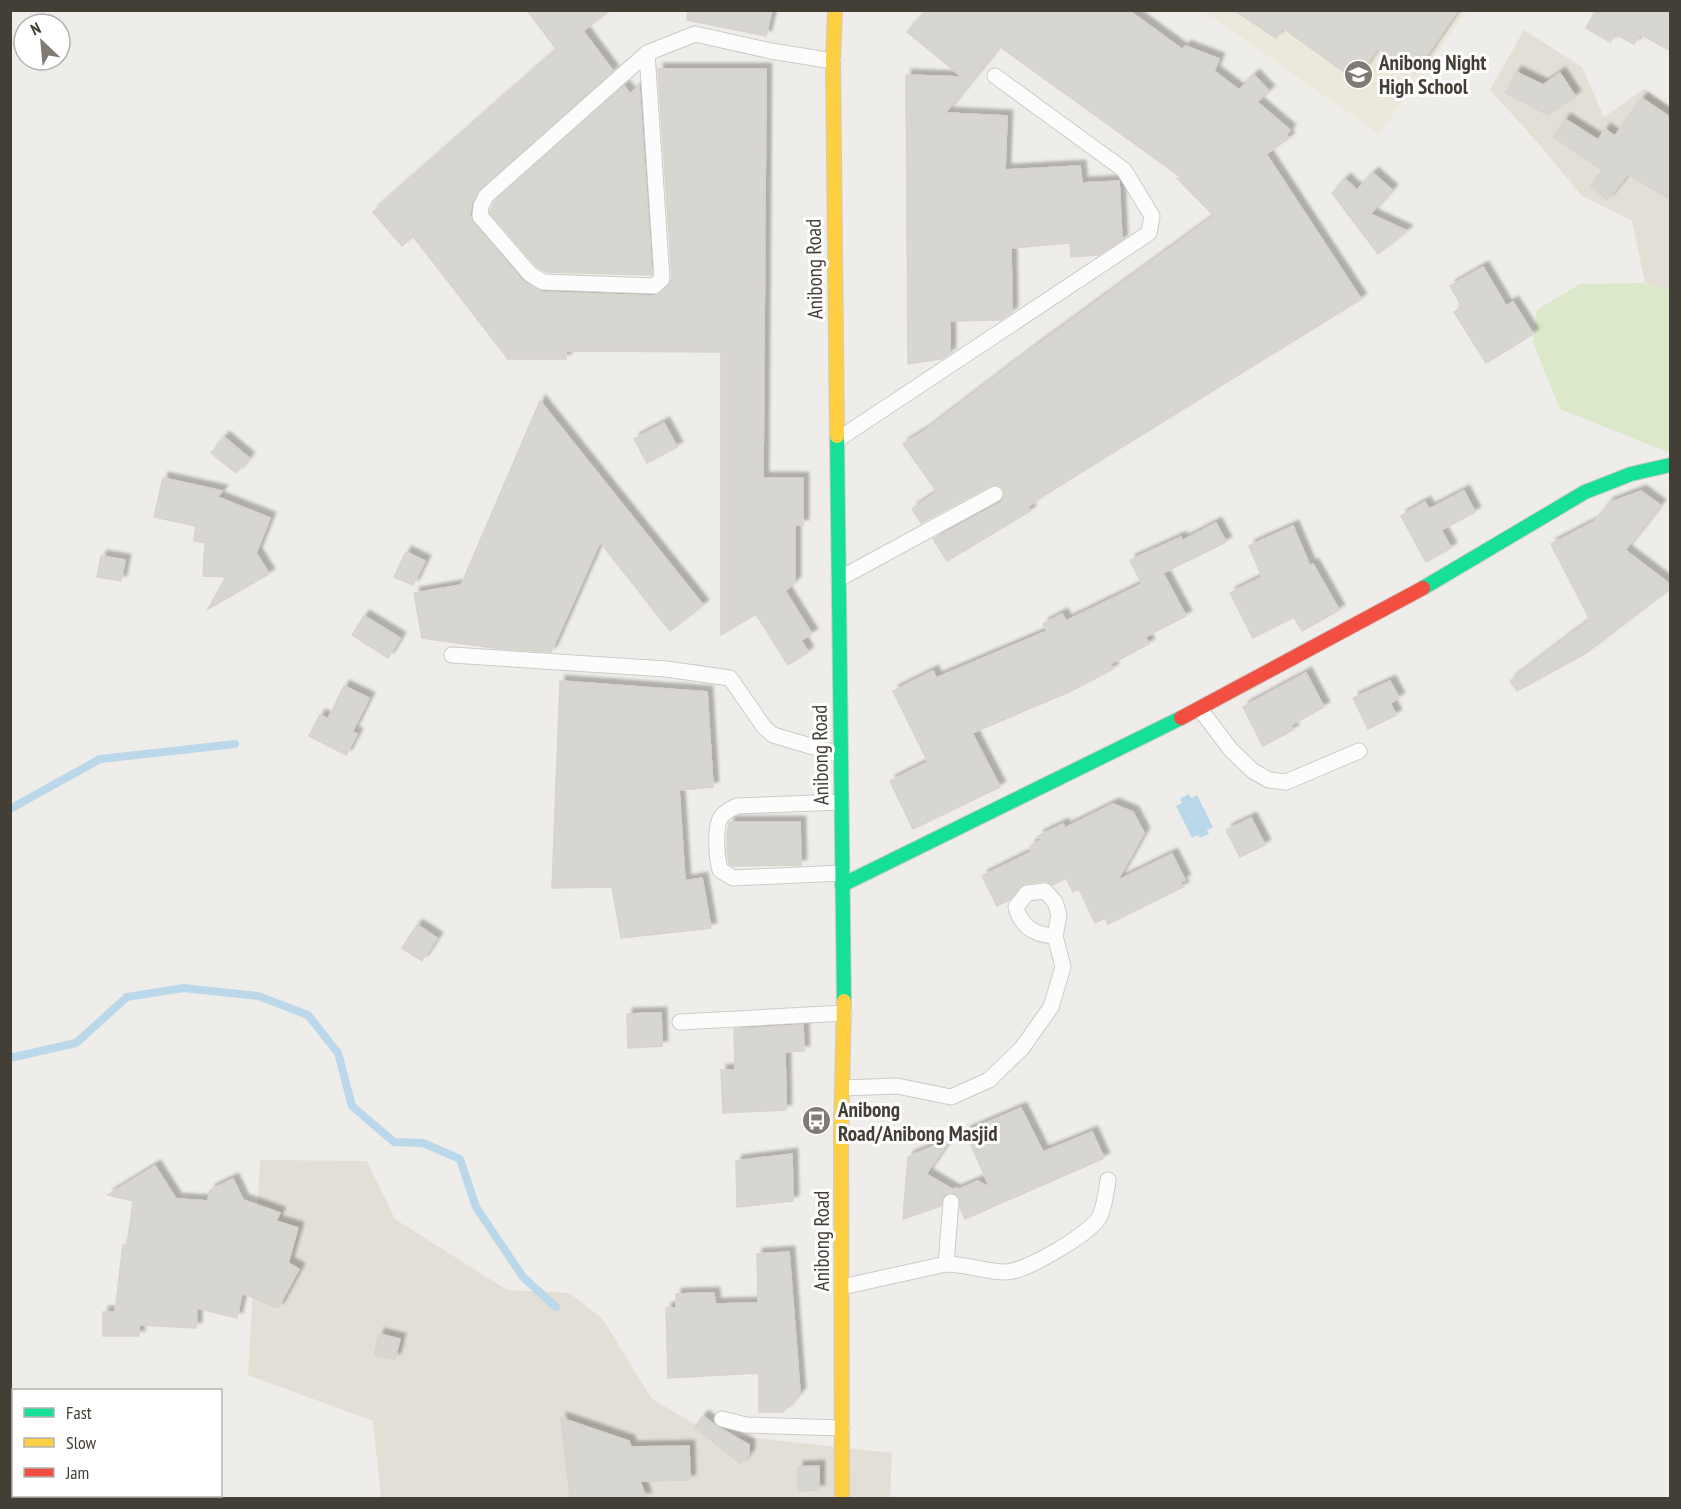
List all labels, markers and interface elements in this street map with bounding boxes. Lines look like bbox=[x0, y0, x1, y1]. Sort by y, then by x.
north arrow bbox=[12, 12, 72, 72]
text: N bbox=[27, 18, 44, 39]
place label: Anibong Night High School bbox=[1378, 49, 1486, 100]
school or university icon: Anibong Night High School bbox=[1342, 58, 1374, 90]
street label: Anibong Road bbox=[800, 219, 828, 319]
street label: Anibong Road bbox=[806, 705, 834, 805]
place label: Anibong Road/Anibong Masjid bbox=[837, 1096, 998, 1147]
bus stop icon: Anibong Road/Anibong Masjid bbox=[801, 1105, 833, 1137]
street label: Anibong Road bbox=[808, 1191, 835, 1291]
legend bbox=[12, 1389, 222, 1497]
text: Fast bbox=[66, 1401, 92, 1424]
text: Slow bbox=[66, 1431, 97, 1454]
text: Jam bbox=[65, 1461, 89, 1484]

